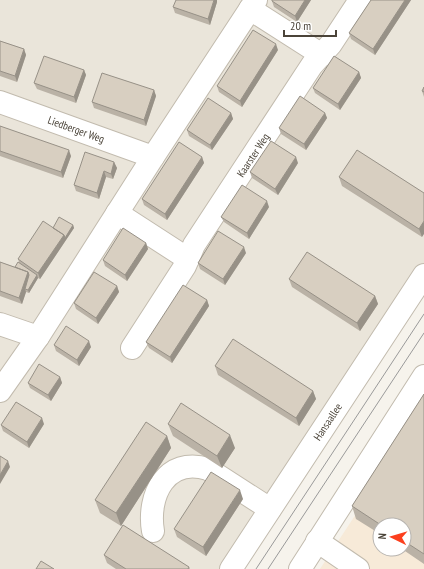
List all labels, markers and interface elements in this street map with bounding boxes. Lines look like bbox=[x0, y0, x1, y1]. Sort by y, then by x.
scale bar bbox=[284, 12, 336, 38]
text: 20 m bbox=[290, 18, 311, 33]
street label: Liedberger Weg bbox=[46, 113, 107, 146]
street label: Kaarster Weg bbox=[233, 130, 273, 180]
street label: Hansaallee bbox=[310, 400, 345, 443]
north arrow bbox=[372, 517, 412, 557]
text: N bbox=[375, 533, 389, 540]

